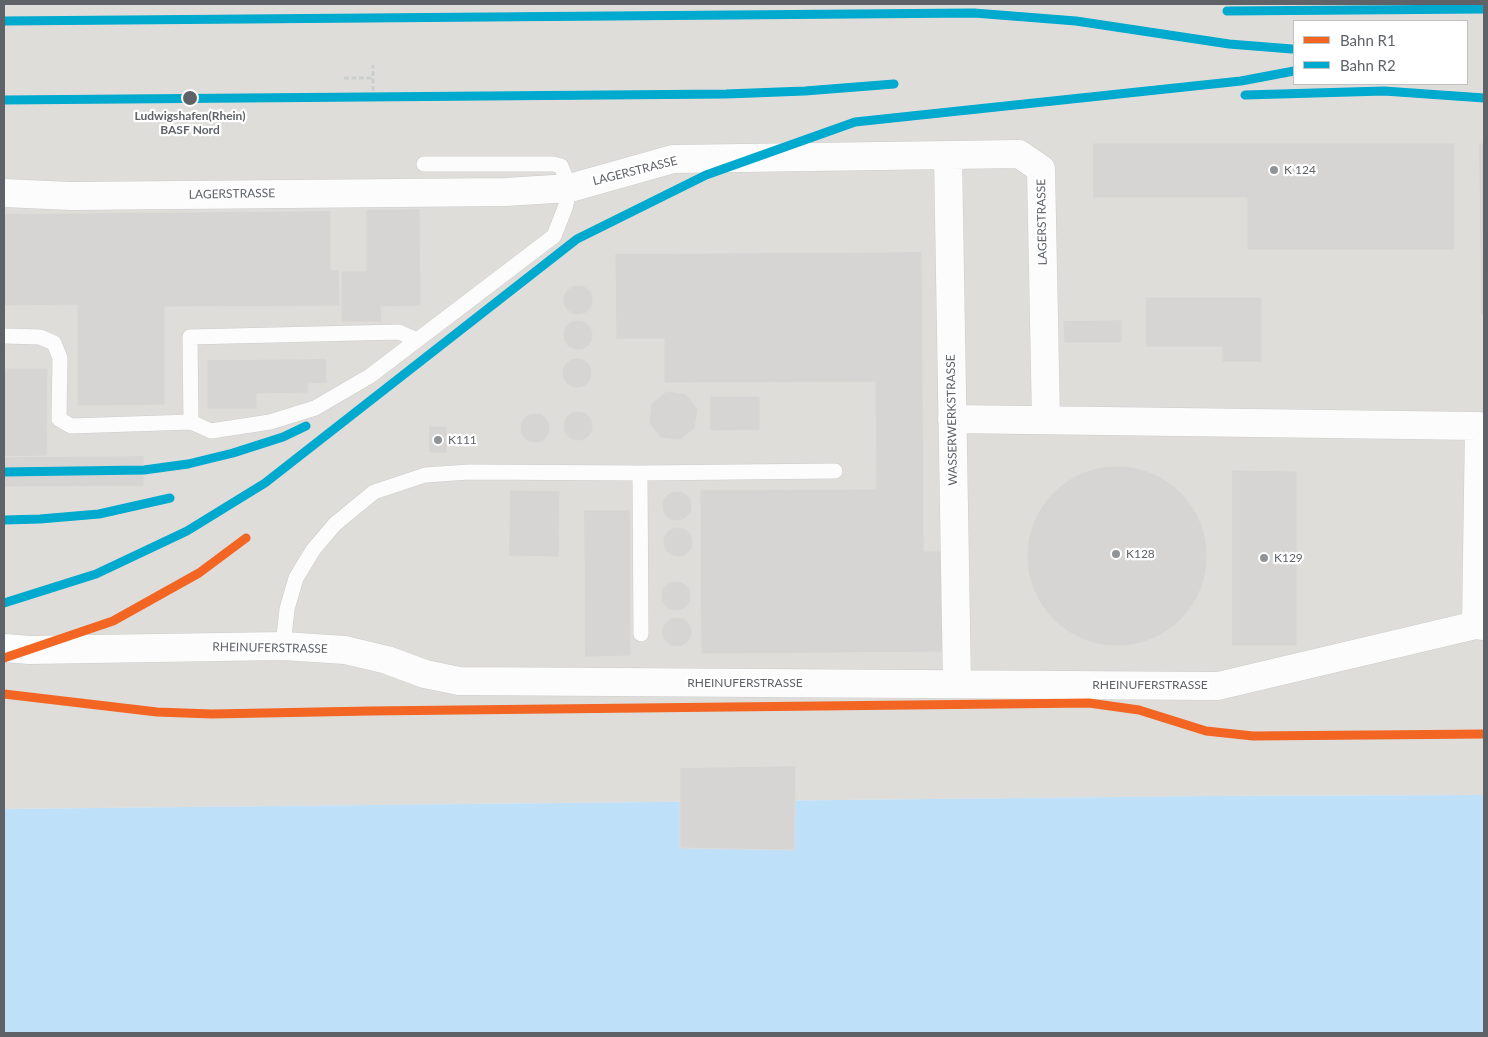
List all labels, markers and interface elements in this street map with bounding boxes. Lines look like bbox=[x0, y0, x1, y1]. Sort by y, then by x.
legend bbox=[1293, 20, 1468, 85]
text: Bahn R1 bbox=[1340, 31, 1396, 49]
text: Bahn R2 bbox=[1340, 56, 1396, 74]
marker: Ludwigshafen(Rhein) BASF Nord bbox=[181, 89, 199, 107]
place label: Ludwigshafen(Rhein) BASF Nord bbox=[135, 109, 245, 137]
street label: LAGERSTRASSE bbox=[591, 154, 679, 188]
place label: K 124 bbox=[1284, 163, 1316, 177]
marker: K 124 bbox=[1268, 164, 1280, 176]
street label: LAGERSTRASSE bbox=[1034, 179, 1050, 265]
street label: LAGERSTRASSE bbox=[189, 186, 275, 202]
street label: WASSERWERKSTRASSE bbox=[944, 354, 960, 486]
place label: K111 bbox=[448, 433, 477, 447]
marker: K111 bbox=[432, 434, 444, 446]
place label: K128 bbox=[1126, 547, 1155, 561]
marker: K128 bbox=[1110, 548, 1122, 560]
place label: K129 bbox=[1274, 551, 1303, 565]
marker: K129 bbox=[1258, 552, 1270, 564]
street label: RHEINUFERSTRASSE bbox=[212, 640, 328, 656]
street label: RHEINUFERSTRASSE bbox=[687, 676, 803, 690]
street label: RHEINUFERSTRASSE bbox=[1092, 678, 1208, 692]

